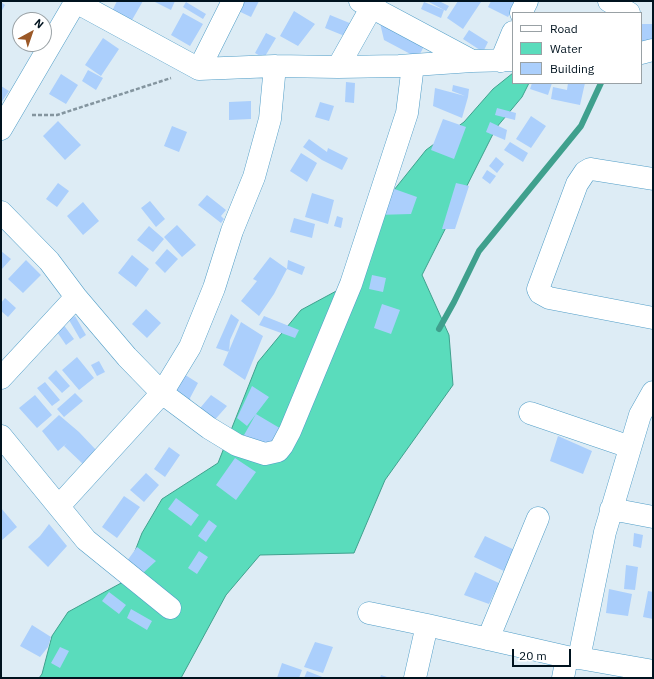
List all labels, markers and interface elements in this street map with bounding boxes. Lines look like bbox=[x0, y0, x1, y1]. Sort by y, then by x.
north arrow bbox=[12, 12, 52, 52]
legend bbox=[512, 12, 642, 84]
text: N bbox=[32, 16, 47, 31]
text: Road bbox=[550, 21, 578, 36]
text: Water bbox=[550, 41, 582, 56]
text: Building bbox=[550, 61, 594, 76]
scale bar bbox=[514, 641, 573, 667]
text: 20 m bbox=[519, 648, 547, 663]

